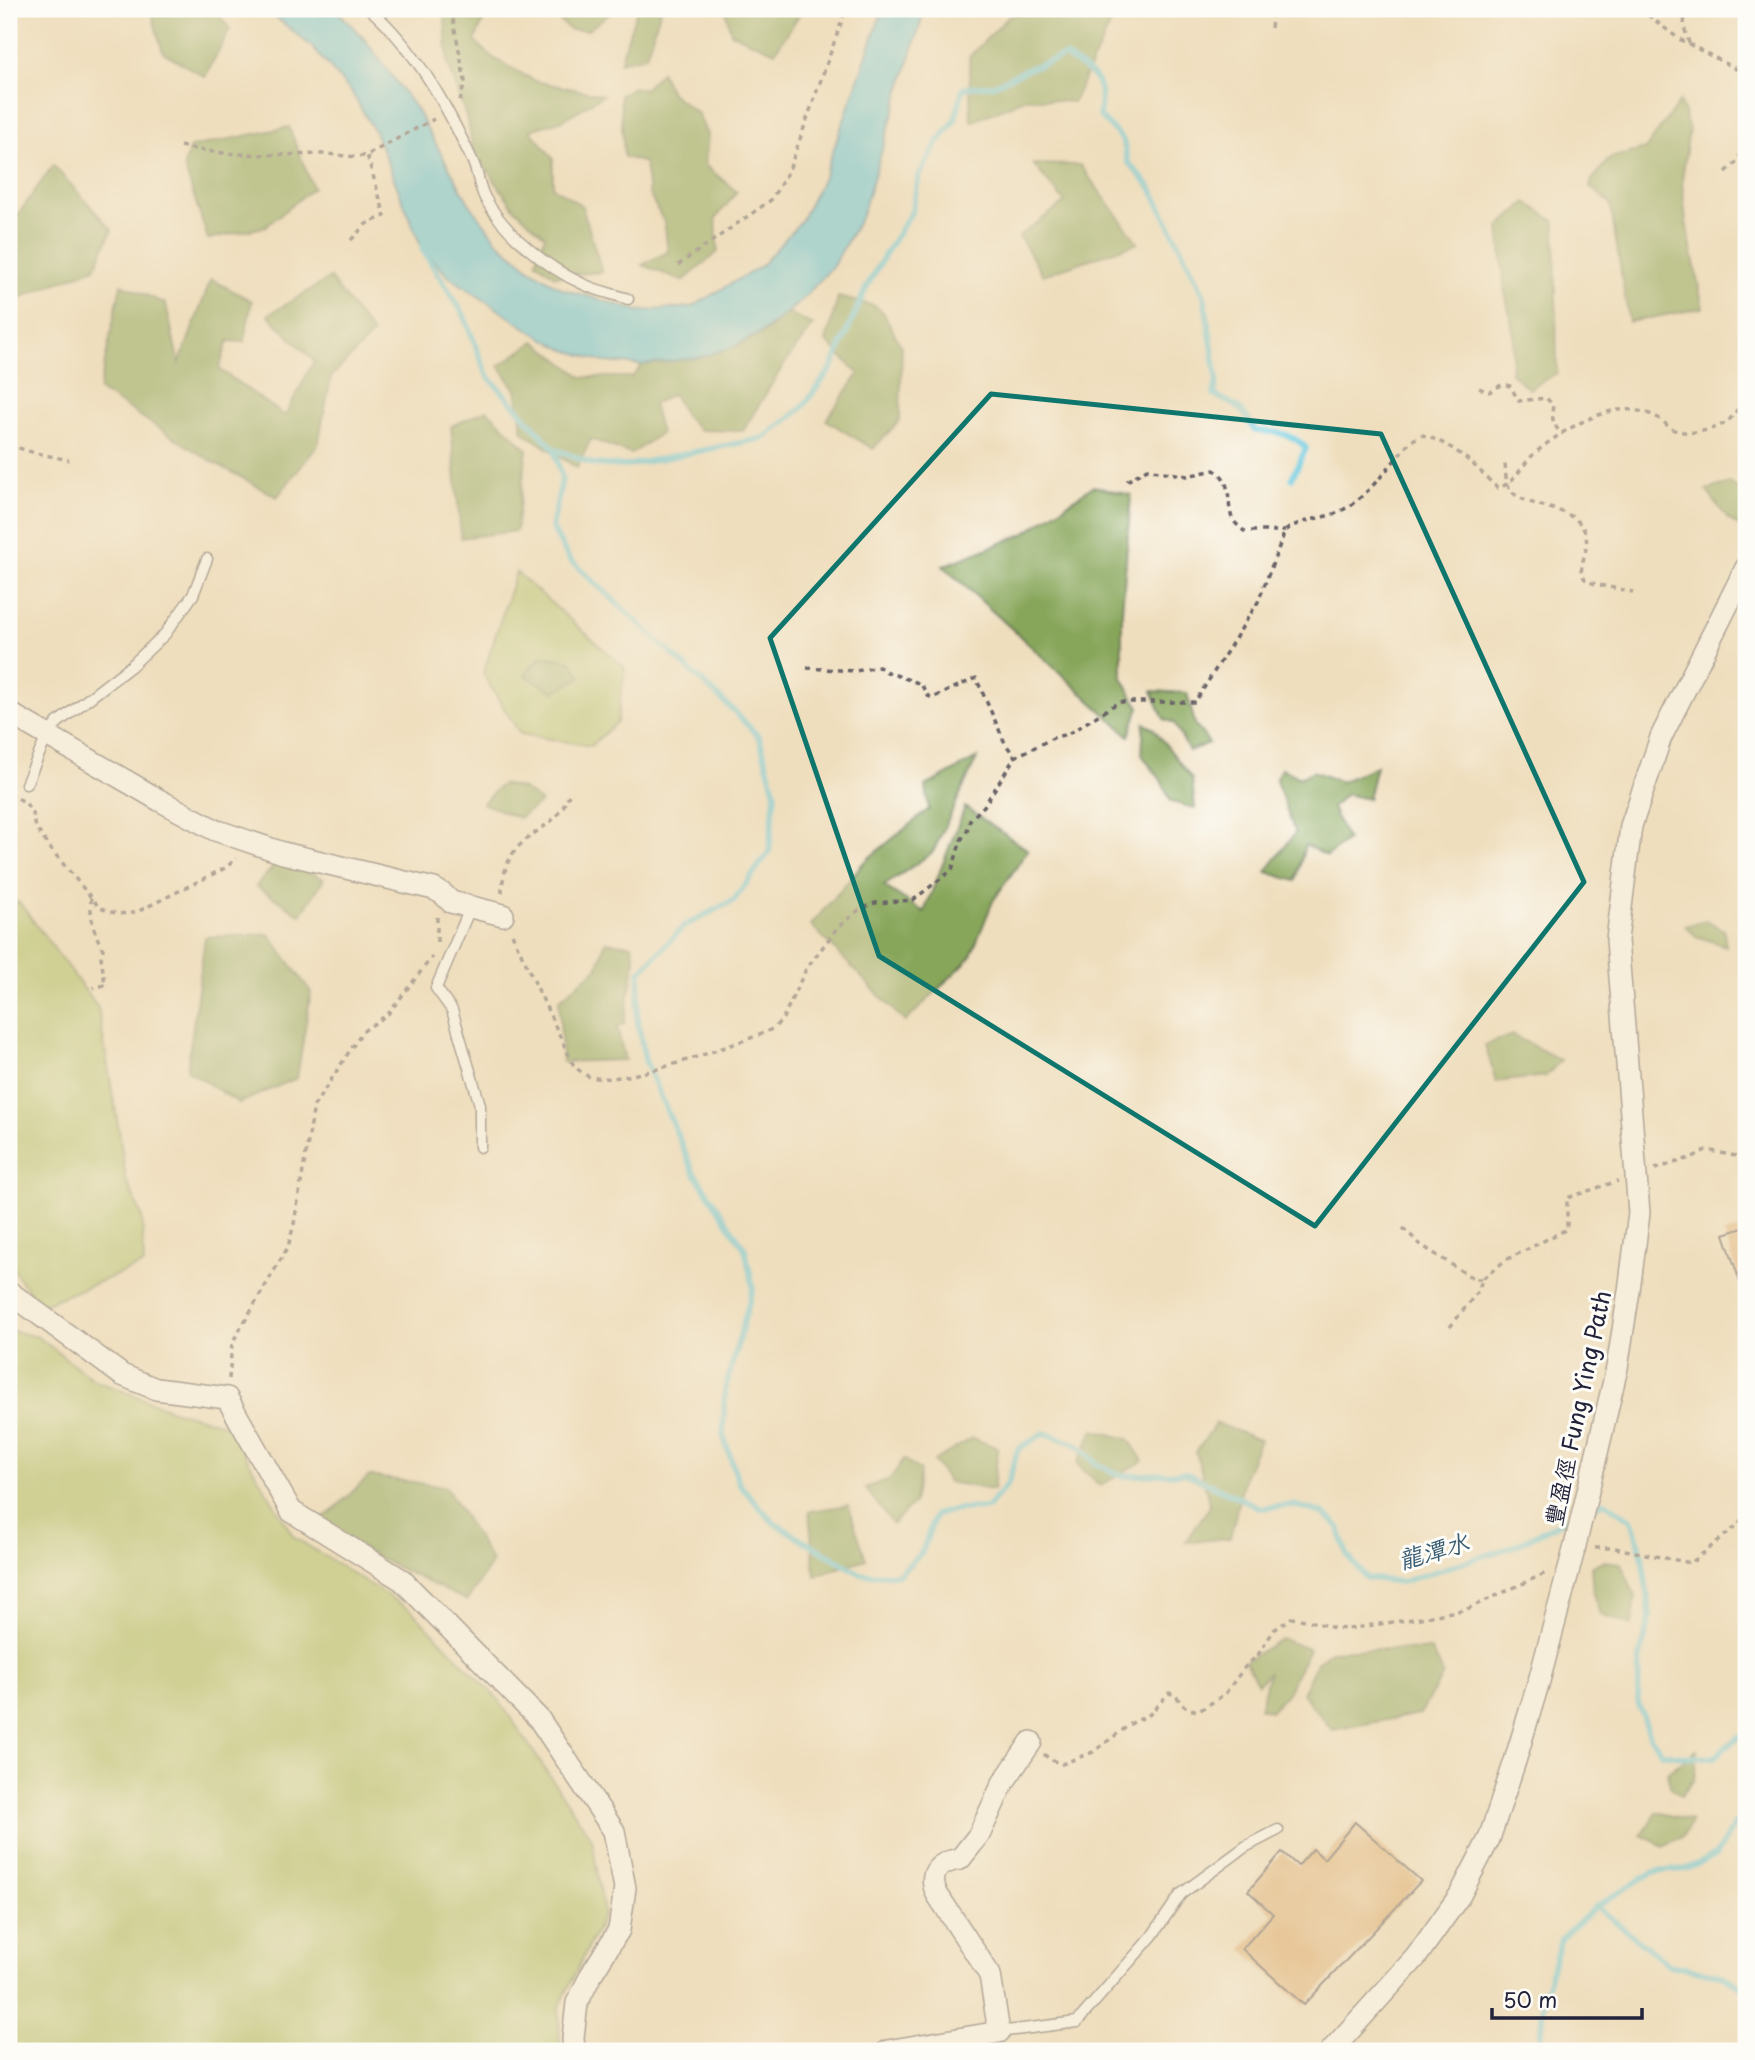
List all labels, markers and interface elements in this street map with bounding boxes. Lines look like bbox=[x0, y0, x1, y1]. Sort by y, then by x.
street label: 豐盈徑 Fung Ying Path bbox=[1535, 1287, 1619, 1529]
water label: 龍潭水 bbox=[1393, 1522, 1474, 1577]
scale bar bbox=[1492, 1976, 1643, 2020]
text: 50 m bbox=[1503, 1983, 1557, 2015]

